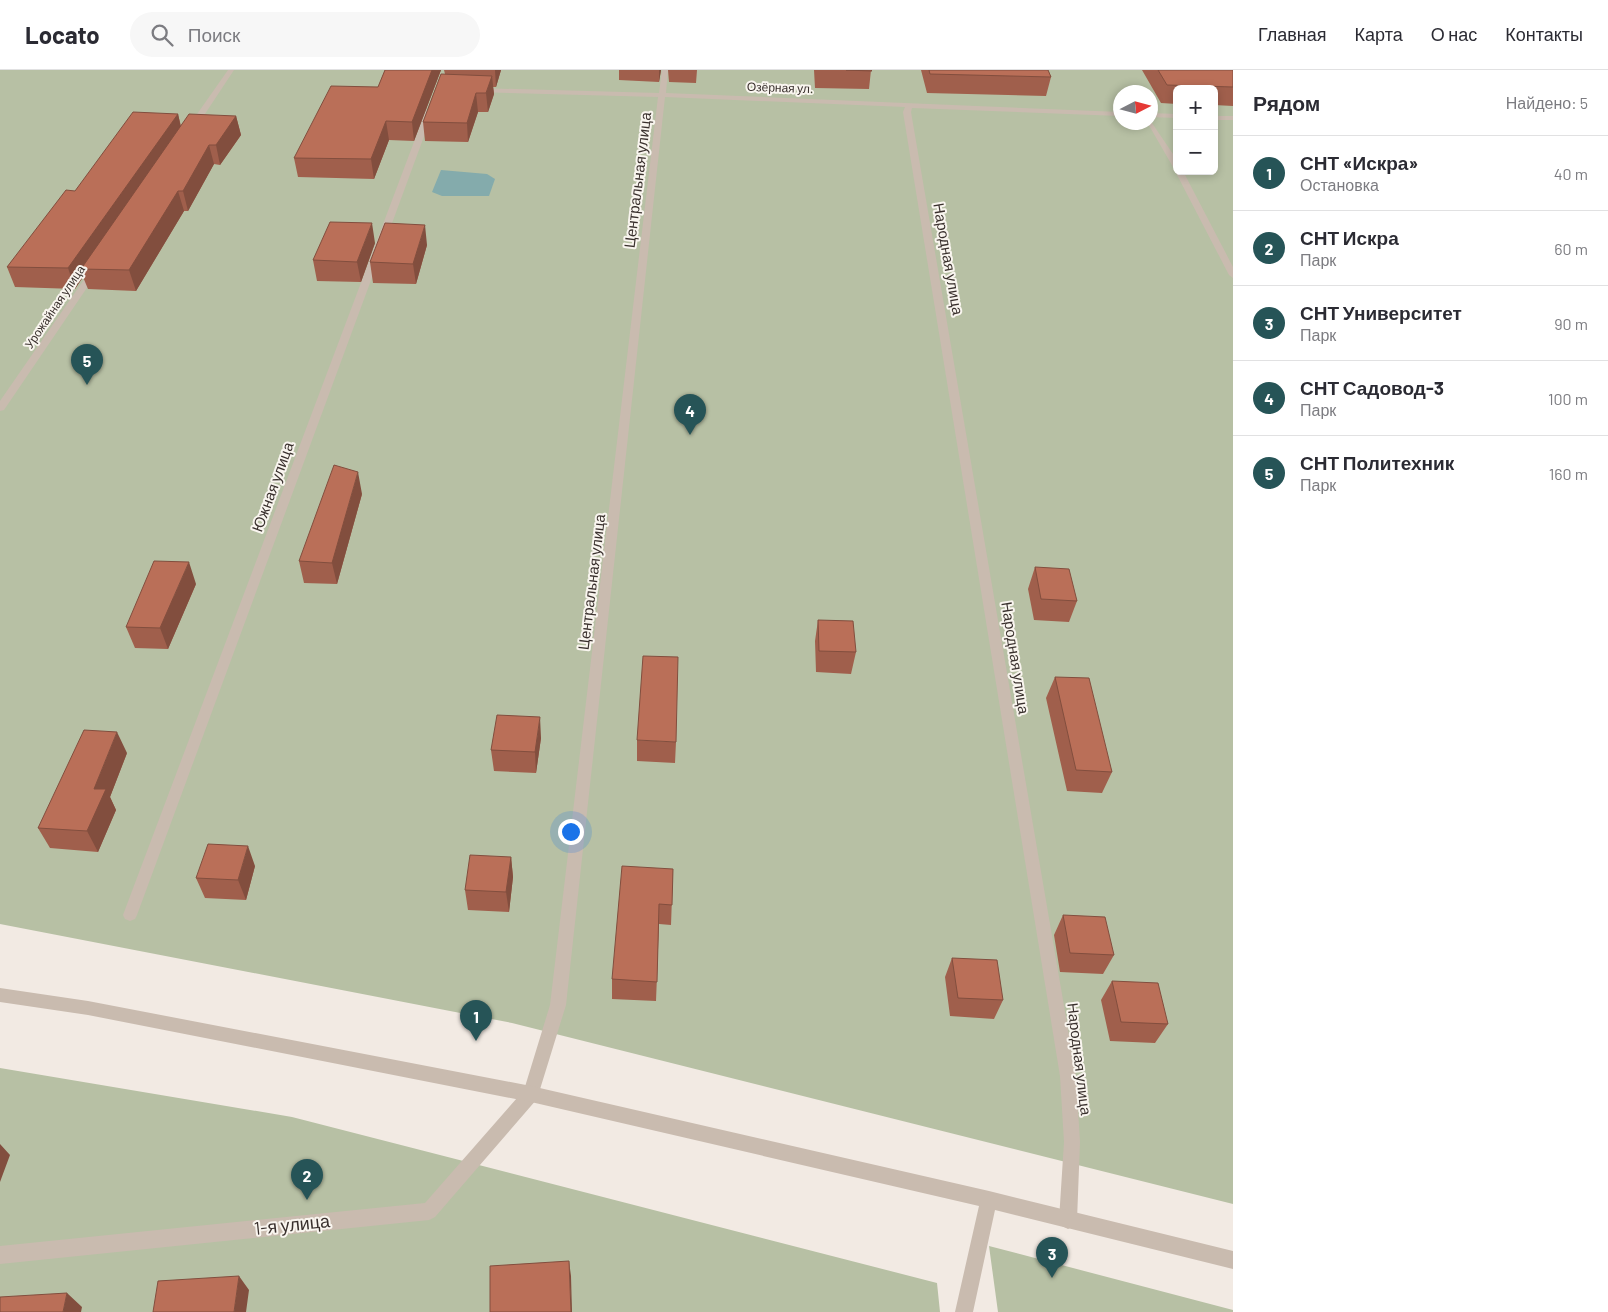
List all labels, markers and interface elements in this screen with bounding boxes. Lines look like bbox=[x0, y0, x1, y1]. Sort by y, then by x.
search box bbox=[130, 12, 480, 57]
text: Locato bbox=[25, 20, 100, 49]
icon: search bbox=[148, 21, 176, 49]
text: Поиск bbox=[188, 23, 240, 46]
text: Главная bbox=[1258, 23, 1327, 45]
text: Карта bbox=[1355, 23, 1403, 45]
text: О нас bbox=[1431, 23, 1477, 45]
text: Контакты bbox=[1505, 23, 1583, 45]
street label: Озёрная ул. bbox=[747, 79, 813, 96]
north arrow bbox=[1113, 85, 1158, 130]
map controls bbox=[1173, 85, 1218, 175]
button: + bbox=[1173, 85, 1218, 130]
text: Рядом bbox=[1253, 90, 1320, 115]
text: Найдено: 5 bbox=[1506, 93, 1588, 112]
street label: Центральная улица bbox=[620, 110, 654, 249]
button: − bbox=[1173, 130, 1218, 175]
text: СНТ «Искра» bbox=[1300, 151, 1418, 174]
text: 1 bbox=[1266, 164, 1272, 183]
text: 40 m bbox=[1554, 164, 1588, 183]
text: Остановка bbox=[1300, 175, 1379, 194]
street label: Народная улица bbox=[930, 201, 968, 317]
text: СНТ Искра bbox=[1300, 226, 1399, 249]
text: 2 bbox=[1265, 239, 1273, 258]
text: 60 m bbox=[1554, 239, 1588, 258]
text: Парк bbox=[1300, 250, 1336, 269]
street label: Урожайная улица bbox=[21, 262, 88, 351]
text: СНТ Университет bbox=[1300, 301, 1462, 324]
text: 3 bbox=[1265, 314, 1273, 333]
text: 90 m bbox=[1554, 314, 1588, 333]
text: Парк bbox=[1300, 325, 1336, 344]
pin: 5 bbox=[71, 344, 103, 385]
text: СНТ Садовод-3 bbox=[1300, 376, 1444, 399]
text: 4 bbox=[1264, 389, 1274, 408]
text: 100 m bbox=[1548, 389, 1588, 408]
pin: 4 bbox=[674, 394, 706, 435]
text: Парк bbox=[1300, 400, 1336, 419]
street label: Южная улица bbox=[247, 439, 297, 534]
text: СНТ Политехник bbox=[1300, 451, 1454, 474]
text: 5 bbox=[1265, 464, 1273, 483]
text: 160 m bbox=[1549, 464, 1588, 483]
text: Парк bbox=[1300, 475, 1336, 494]
street label: Центральная улица bbox=[574, 512, 608, 651]
street label: Народная улица bbox=[998, 600, 1034, 716]
your location bbox=[558, 819, 584, 845]
pin: 1 bbox=[460, 1000, 492, 1041]
street label: Народная улица bbox=[1064, 1002, 1096, 1117]
pin: 2 bbox=[291, 1159, 323, 1200]
street label: 1-я улица bbox=[253, 1209, 332, 1239]
pin: 3 bbox=[1036, 1237, 1068, 1278]

